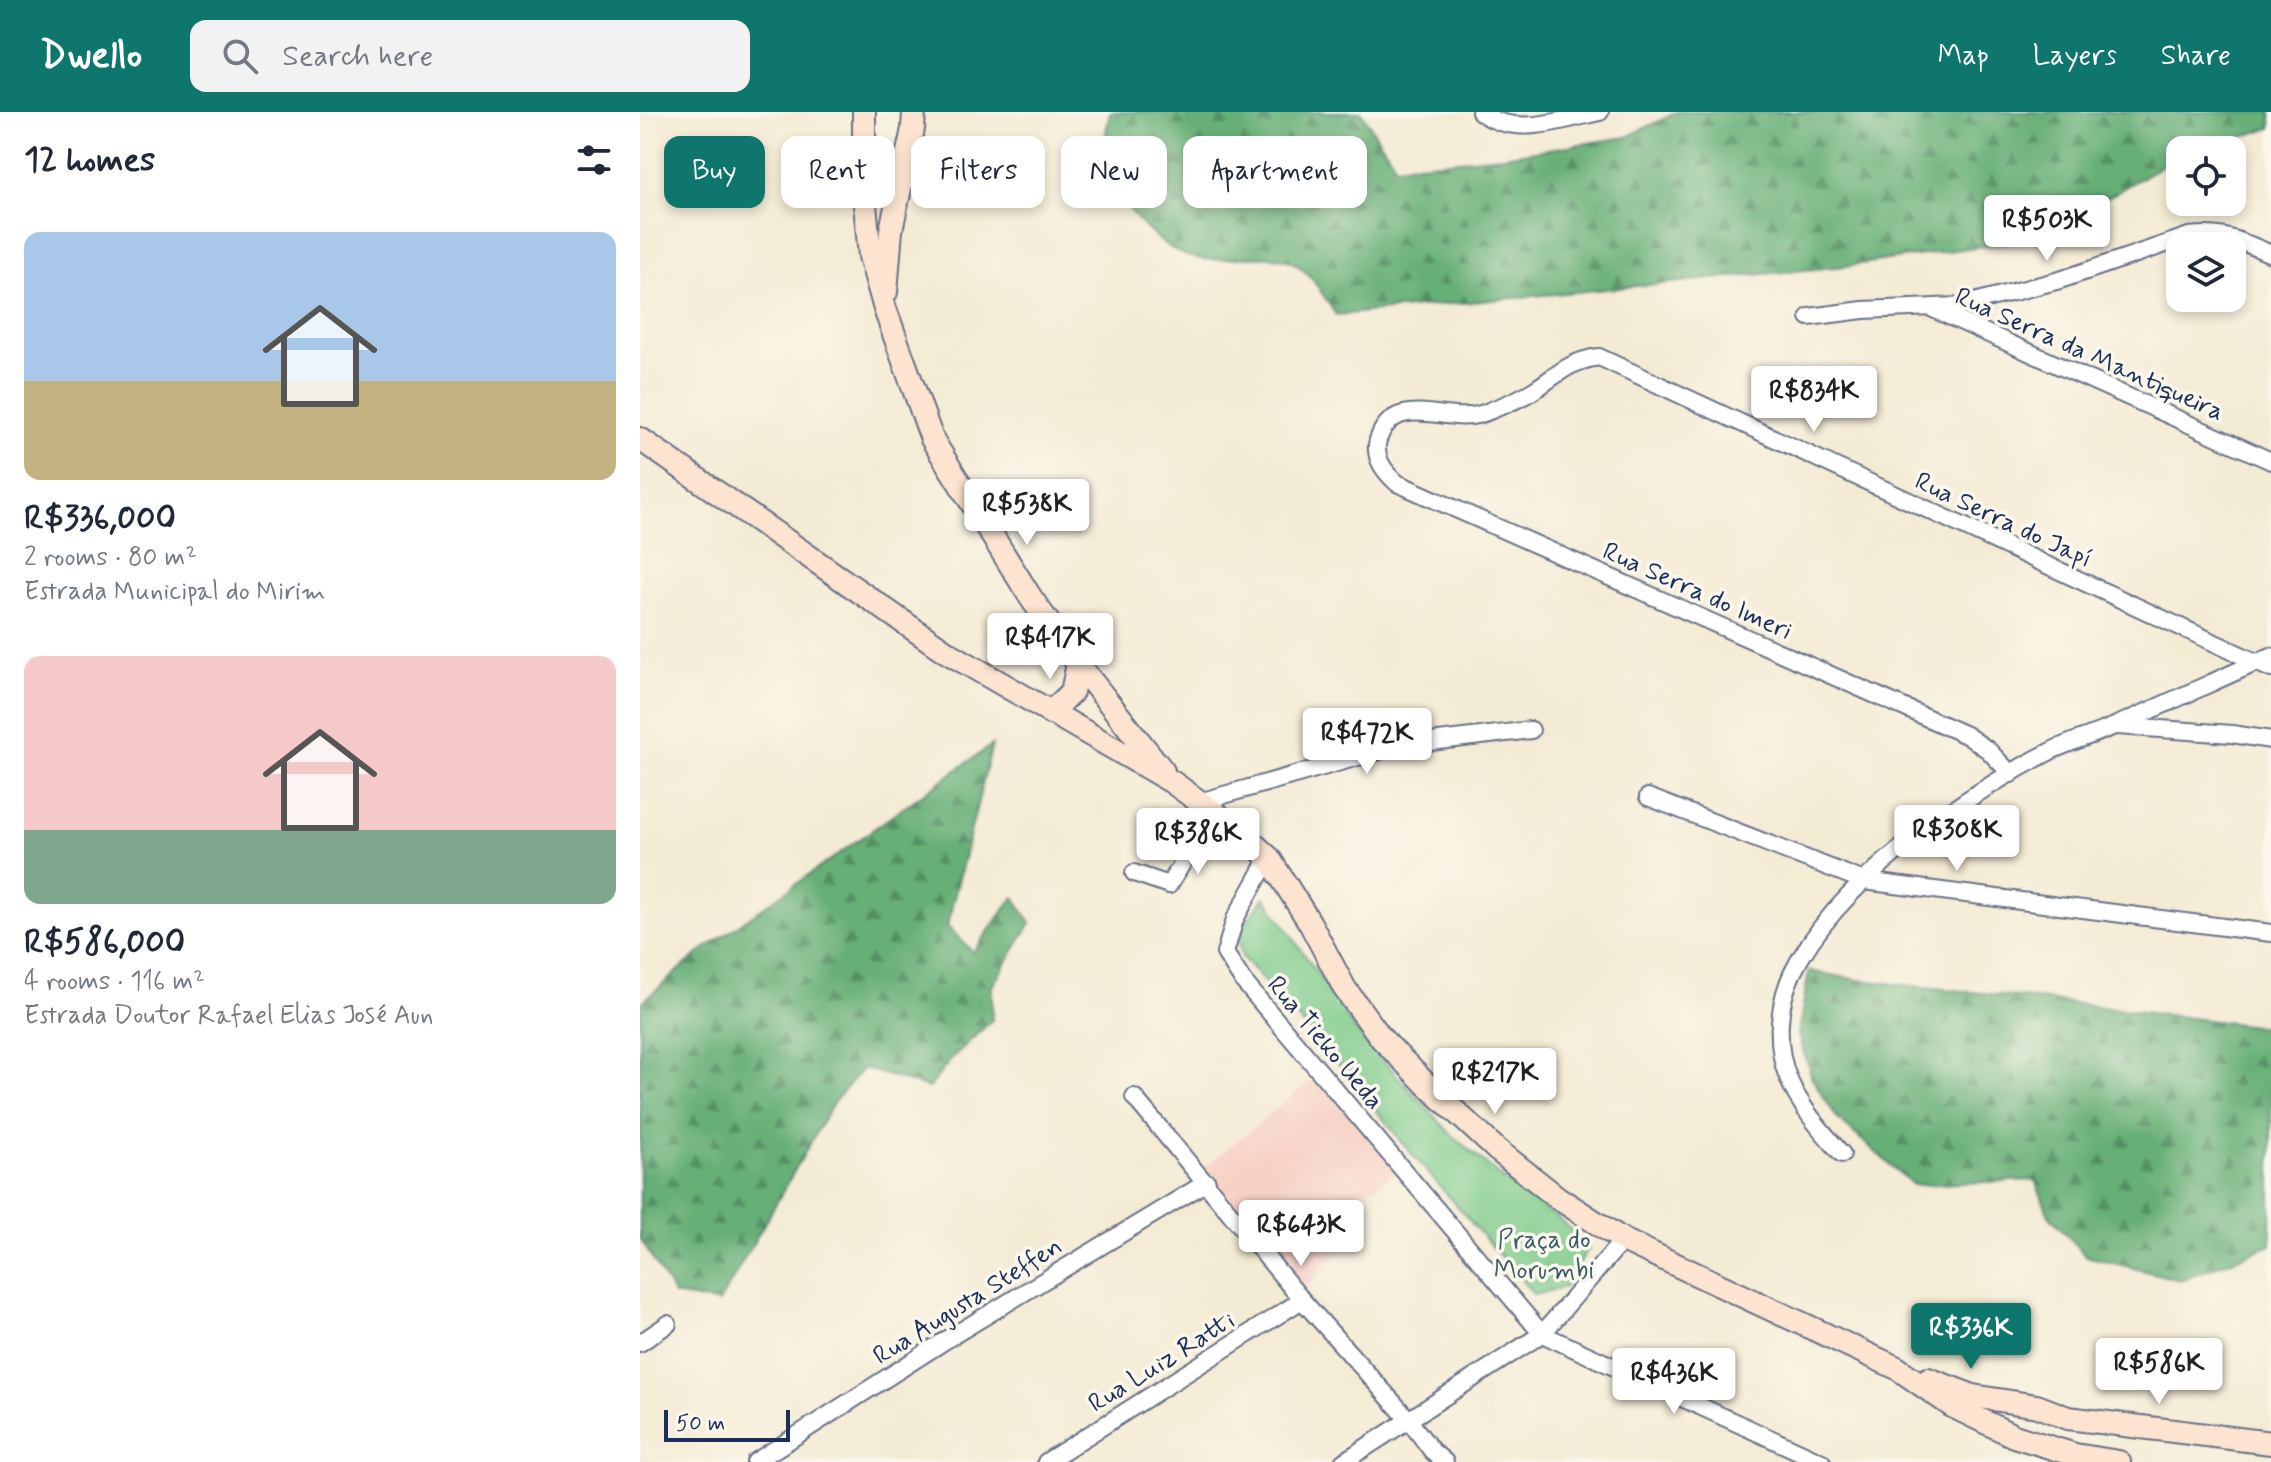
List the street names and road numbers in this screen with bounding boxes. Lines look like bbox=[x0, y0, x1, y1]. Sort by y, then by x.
street label: Rua Serra da Mantiqueira bbox=[1949, 280, 2229, 430]
street label: Rua Serra do Japí bbox=[1909, 465, 2097, 577]
street label: Rua Serra do Imeri bbox=[1597, 535, 1797, 649]
street label: Rua Tieko Ueda bbox=[1258, 969, 1390, 1117]
street label: Rua Augusta Steffen bbox=[867, 1230, 1069, 1374]
street label: Rua Luiz Ratti bbox=[1082, 1304, 1242, 1421]

